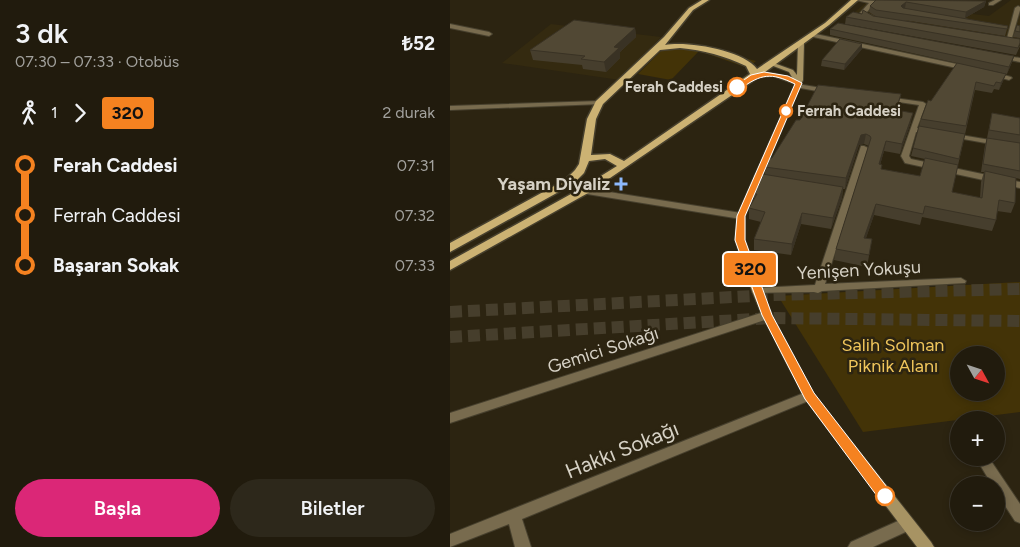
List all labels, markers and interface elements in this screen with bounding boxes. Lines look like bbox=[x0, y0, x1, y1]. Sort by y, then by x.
text: 3 dk bbox=[15, 16, 68, 50]
text: ₺52 bbox=[402, 32, 435, 55]
text: 07:30 – 07:33 · Otobüs bbox=[15, 52, 179, 71]
marker: Ferah Caddesi bbox=[727, 77, 747, 97]
place label: Ferah Caddesi bbox=[625, 78, 723, 96]
icon: walk bbox=[15, 99, 43, 127]
icon: forward bbox=[66, 99, 94, 127]
text: 320 bbox=[112, 102, 144, 124]
place label: Ferrah Caddesi bbox=[797, 102, 901, 120]
text: 1 bbox=[51, 103, 58, 122]
text: 2 durak bbox=[382, 103, 435, 122]
marker: Ferrah Caddesi bbox=[779, 104, 793, 118]
text: Ferah Caddesi bbox=[53, 154, 177, 177]
text: 07:31 bbox=[397, 156, 435, 175]
place label: Yaşam Diyaliz bbox=[497, 173, 610, 195]
marker: Yaşam Diyaliz bbox=[614, 177, 628, 191]
text: Ferrah Caddesi bbox=[53, 204, 181, 227]
text: 07:32 bbox=[394, 206, 435, 225]
line badge: 320 bbox=[721, 253, 779, 285]
text: Başaran Sokak bbox=[53, 254, 179, 277]
text: 07:33 bbox=[395, 256, 435, 275]
street label: Yenişen Yokuşu bbox=[796, 256, 922, 284]
text: 320 bbox=[734, 258, 766, 280]
street label: Gemici Sokağı bbox=[545, 322, 661, 378]
park label: Salih Solman Piknik Alanı bbox=[842, 334, 944, 377]
north arrow bbox=[950, 346, 1005, 401]
map controls bbox=[950, 346, 1005, 531]
button: + bbox=[950, 411, 1005, 466]
street label: Hakkı Sokağı bbox=[562, 415, 682, 484]
button: − bbox=[950, 476, 1005, 531]
button: Başla bbox=[15, 479, 220, 537]
button: Biletler bbox=[230, 479, 435, 537]
unlabelled marker bbox=[875, 486, 895, 506]

